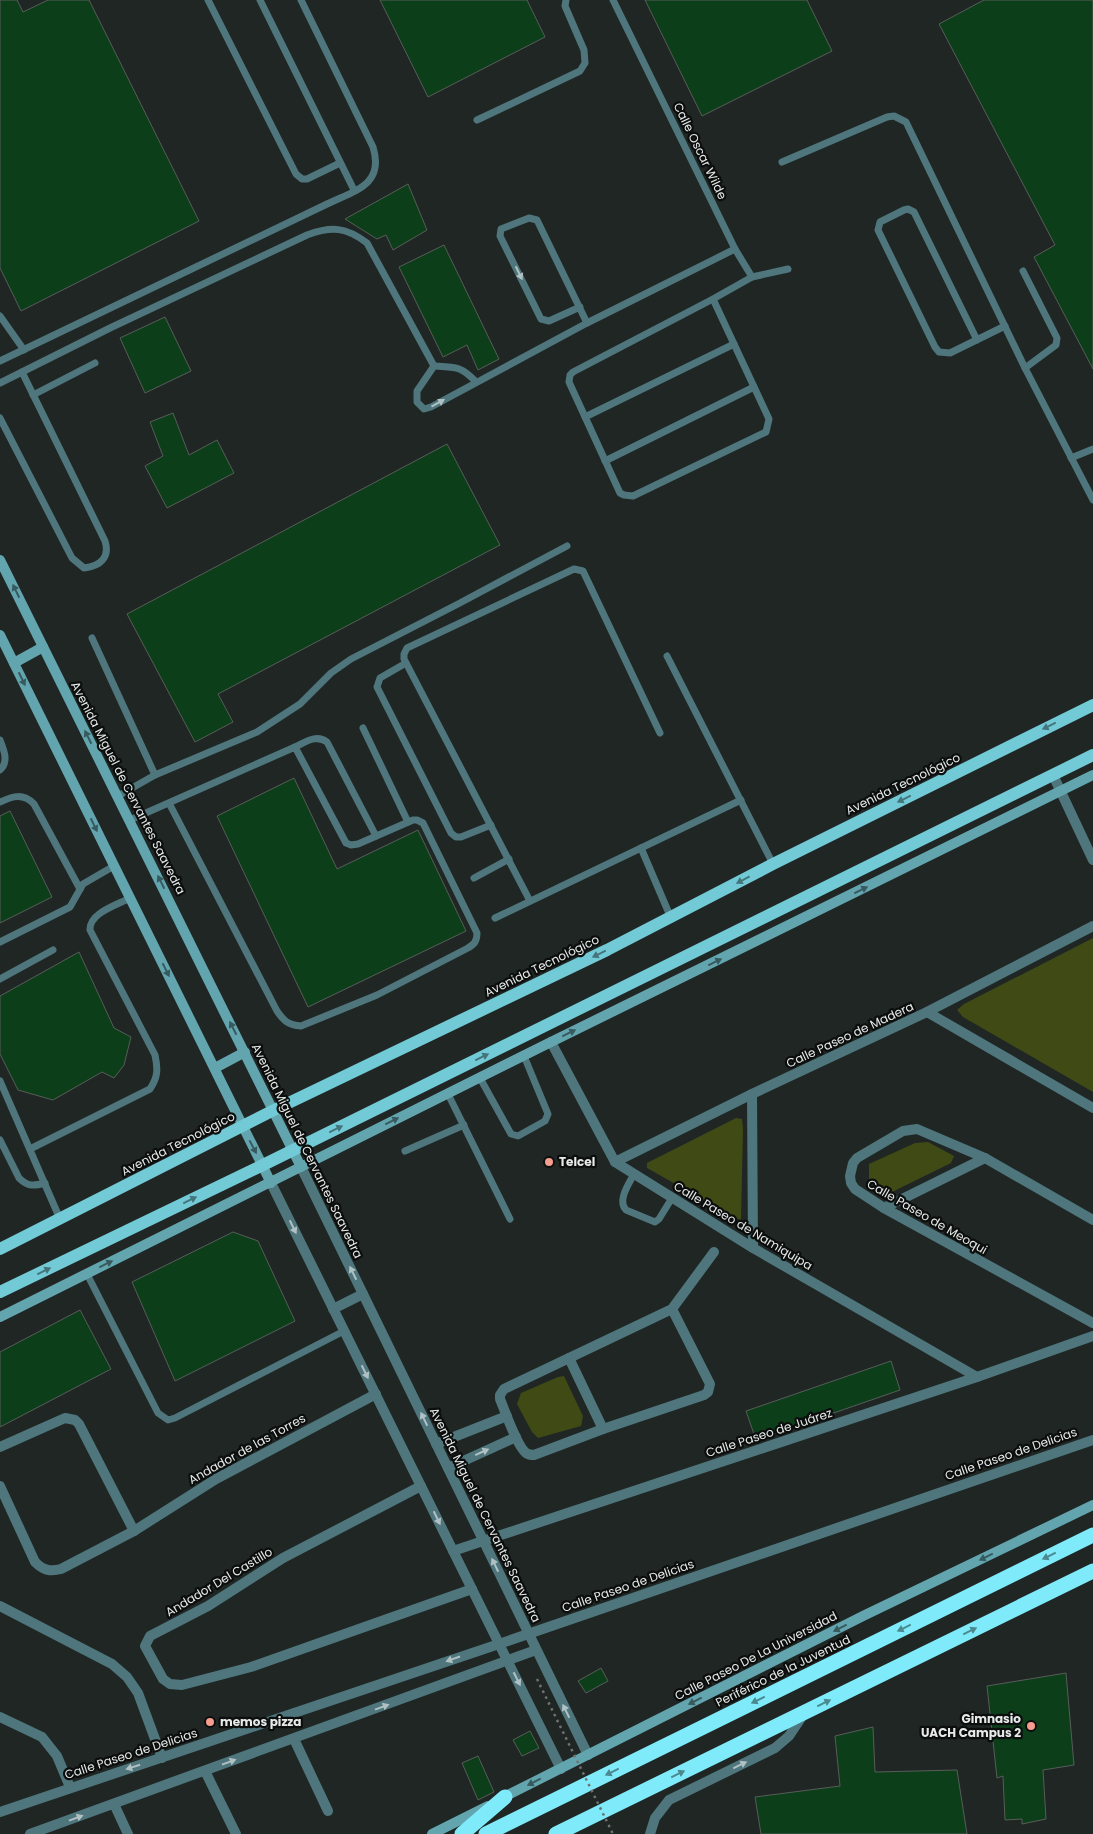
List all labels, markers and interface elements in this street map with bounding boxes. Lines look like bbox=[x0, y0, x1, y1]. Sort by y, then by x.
street label: Calle Oscar Wilde bbox=[670, 99, 731, 202]
one-way arrow bbox=[515, 266, 523, 280]
one-way arrow bbox=[431, 399, 444, 408]
one-way arrow bbox=[12, 584, 20, 599]
one-way arrow bbox=[18, 672, 26, 686]
street label: Avenida Miguel de Cervantes Saavedra bbox=[67, 678, 190, 897]
one-way arrow bbox=[1042, 722, 1057, 731]
one-way arrow bbox=[84, 730, 92, 744]
street label: Avenida Tecnológico bbox=[843, 748, 963, 819]
one-way arrow bbox=[897, 795, 911, 803]
one-way arrow bbox=[90, 817, 98, 832]
one-way arrow bbox=[157, 875, 165, 889]
one-way arrow bbox=[736, 876, 750, 884]
one-way arrow bbox=[854, 886, 868, 894]
street label: Avenida Tecnológico bbox=[482, 930, 602, 1001]
one-way arrow bbox=[592, 951, 606, 959]
one-way arrow bbox=[708, 958, 722, 966]
one-way arrow bbox=[162, 963, 170, 977]
street label: Calle Paseo de Madera bbox=[783, 997, 916, 1072]
one-way arrow bbox=[229, 1020, 237, 1035]
one-way arrow bbox=[562, 1029, 576, 1037]
street label: Avenida Miguel de Cervantes Saavedra bbox=[248, 1041, 367, 1261]
one-way arrow bbox=[475, 1053, 489, 1061]
street label: Avenida Tecnológico bbox=[118, 1107, 238, 1180]
one-way arrow bbox=[385, 1117, 399, 1125]
one-way arrow bbox=[329, 1125, 343, 1133]
one-way arrow bbox=[249, 1140, 257, 1155]
place label: Telcel bbox=[559, 1153, 595, 1170]
marker: Telcel bbox=[543, 1156, 555, 1168]
street label: Calle Paseo de Meoqui bbox=[864, 1175, 991, 1258]
street label: Calle Paseo de Namiquipa bbox=[671, 1177, 816, 1274]
one-way arrow bbox=[183, 1196, 197, 1204]
one-way arrow bbox=[289, 1220, 297, 1234]
one-way arrow bbox=[99, 1260, 113, 1268]
one-way arrow bbox=[349, 1266, 357, 1280]
one-way arrow bbox=[37, 1267, 51, 1275]
one-way arrow bbox=[361, 1365, 369, 1380]
street label: Calle Paseo de Juárez bbox=[704, 1404, 834, 1461]
street label: Avenida Miguel de Cervantes Saavedra bbox=[426, 1405, 545, 1625]
street label: Andador de las Torres bbox=[185, 1409, 308, 1488]
one-way arrow bbox=[420, 1412, 428, 1426]
street label: Calle Paseo de Delicias bbox=[942, 1423, 1079, 1484]
one-way arrow bbox=[475, 1448, 489, 1456]
one-way arrow bbox=[433, 1511, 441, 1525]
street label: Andador Del Castillo bbox=[162, 1543, 276, 1620]
one-way arrow bbox=[1042, 1552, 1056, 1560]
one-way arrow bbox=[979, 1553, 993, 1561]
street label: Calle Paseo de Delicias bbox=[559, 1555, 696, 1616]
one-way arrow bbox=[491, 1558, 499, 1572]
street label: Calle Paseo De La Universidad bbox=[672, 1607, 840, 1704]
one-way arrow bbox=[833, 1624, 847, 1632]
one-way arrow bbox=[896, 1624, 911, 1632]
one-way arrow bbox=[963, 1627, 977, 1635]
street label: Periférico de la Juventud bbox=[713, 1630, 853, 1711]
one-way arrow bbox=[445, 1655, 460, 1663]
one-way arrow bbox=[513, 1672, 521, 1687]
one-way arrow bbox=[751, 1696, 765, 1704]
one-way arrow bbox=[688, 1697, 702, 1705]
one-way arrow bbox=[817, 1699, 832, 1707]
one-way arrow bbox=[375, 1703, 390, 1711]
one-way arrow bbox=[562, 1704, 570, 1718]
place label: Gimnasio UACH Campus 2 bbox=[921, 1710, 1021, 1741]
place label: memos pizza bbox=[220, 1713, 301, 1730]
marker: memos pizza bbox=[204, 1716, 216, 1728]
marker: Gimnasio UACH Campus 2 bbox=[1025, 1720, 1037, 1732]
street label: Calle Paseo de Delicias bbox=[62, 1724, 199, 1783]
one-way arrow bbox=[222, 1758, 237, 1766]
one-way arrow bbox=[733, 1761, 747, 1769]
one-way arrow bbox=[126, 1764, 141, 1772]
one-way arrow bbox=[605, 1768, 619, 1776]
one-way arrow bbox=[671, 1770, 685, 1778]
one-way arrow bbox=[527, 1778, 541, 1786]
one-way arrow bbox=[69, 1814, 84, 1821]

